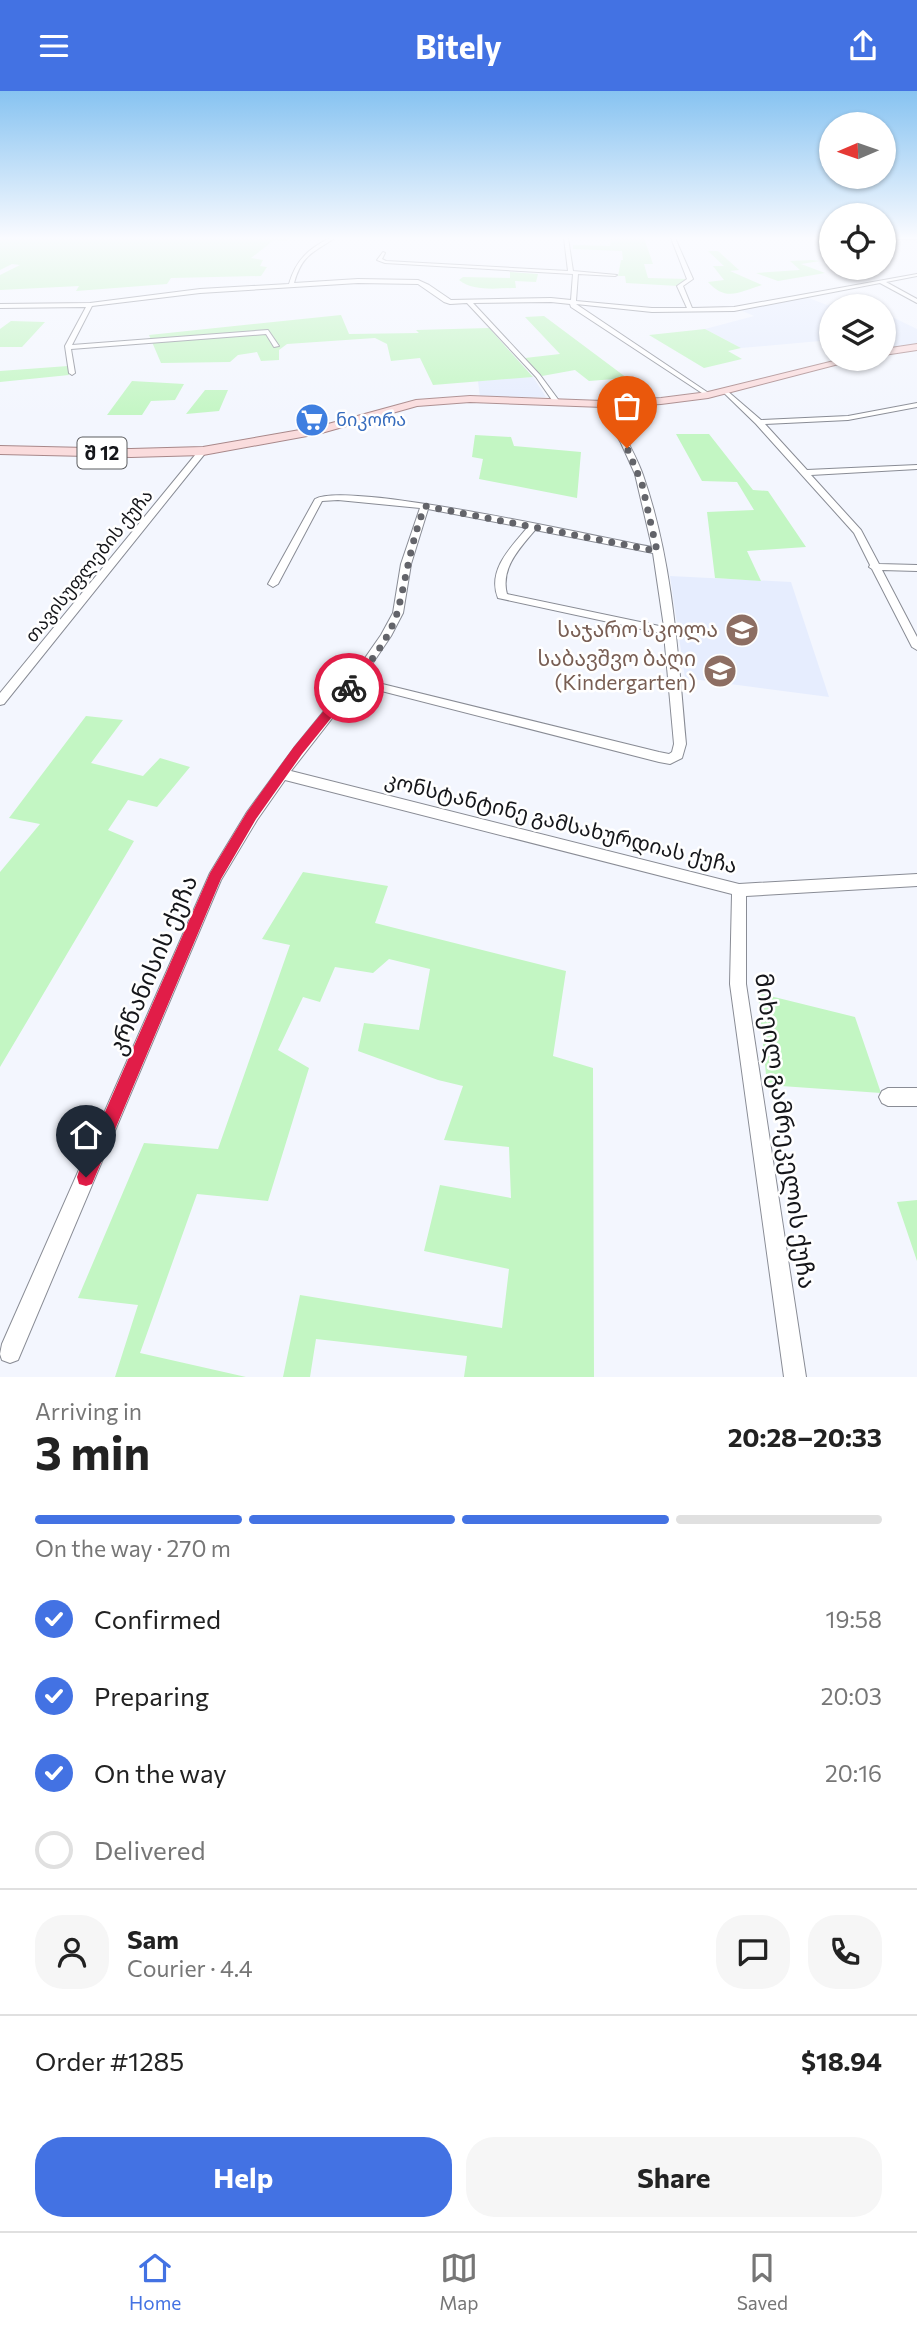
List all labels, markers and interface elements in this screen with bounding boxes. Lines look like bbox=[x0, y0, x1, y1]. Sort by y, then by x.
text: Bitely bbox=[415, 26, 502, 66]
icon: menu bbox=[35, 27, 73, 65]
icon: share bbox=[844, 27, 882, 65]
north arrow bbox=[819, 112, 896, 189]
map controls bbox=[819, 112, 896, 371]
button: locate bbox=[819, 203, 896, 280]
button: layers bbox=[819, 294, 896, 371]
pin bbox=[597, 376, 657, 448]
icon: bag bbox=[608, 387, 646, 425]
supermarket icon: ნიკორა bbox=[293, 401, 331, 439]
place label: ნიკორა bbox=[336, 408, 406, 431]
road number: შ 12 bbox=[78, 437, 126, 469]
street label: თავისუფლების ქუჩა bbox=[20, 484, 157, 647]
school or university icon: საჯარო სკოლა bbox=[723, 611, 761, 649]
place label: საჯარო სკოლა bbox=[557, 616, 718, 643]
place label: საბავშვო ბაღი (Kindergarten) bbox=[538, 645, 696, 694]
school or university icon: საბავშვო ბაღი (Kindergarten) bbox=[701, 652, 739, 690]
courier bbox=[314, 653, 384, 723]
icon: bike bbox=[330, 669, 368, 707]
street label: კონსტანტინე გამსახურდიას ქუჩა bbox=[382, 766, 740, 879]
street label: კრწანისის ქუჩა bbox=[101, 870, 203, 1059]
street label: მიხეილ გამრეკელის ქუჩა bbox=[749, 971, 823, 1291]
pin bbox=[56, 1105, 116, 1177]
icon: home bbox=[67, 1116, 105, 1154]
text: Arriving in bbox=[35, 1397, 142, 1425]
text: 20:28–20:33 bbox=[728, 1421, 882, 1452]
text: 3 min bbox=[35, 1423, 150, 1479]
text: On the way · 270 m bbox=[35, 1534, 231, 1562]
icon: check bbox=[35, 1600, 73, 1638]
text: Confirmed bbox=[94, 1603, 221, 1634]
text: 19:58 bbox=[826, 1605, 882, 1633]
icon: check bbox=[35, 1677, 73, 1715]
text: Preparing bbox=[94, 1680, 209, 1711]
text: 20:03 bbox=[821, 1682, 882, 1710]
icon: check bbox=[35, 1754, 73, 1792]
text: On the way bbox=[94, 1757, 227, 1788]
text: 20:16 bbox=[825, 1759, 882, 1787]
text: Delivered bbox=[94, 1834, 205, 1865]
button: person bbox=[35, 1915, 109, 1989]
button: chat bbox=[716, 1915, 790, 1989]
button: phone bbox=[808, 1915, 882, 1989]
text: Sam bbox=[127, 1923, 179, 1954]
text: Courier · 4.4 bbox=[127, 1954, 253, 1982]
text: Order #1285 bbox=[35, 2045, 184, 2076]
text: $18.94 bbox=[801, 2045, 882, 2076]
button: Help bbox=[35, 2137, 452, 2217]
button: Share bbox=[466, 2137, 882, 2217]
tab: Home bbox=[129, 2249, 181, 2314]
tab: Map bbox=[439, 2249, 479, 2314]
tab: Saved bbox=[737, 2249, 788, 2314]

